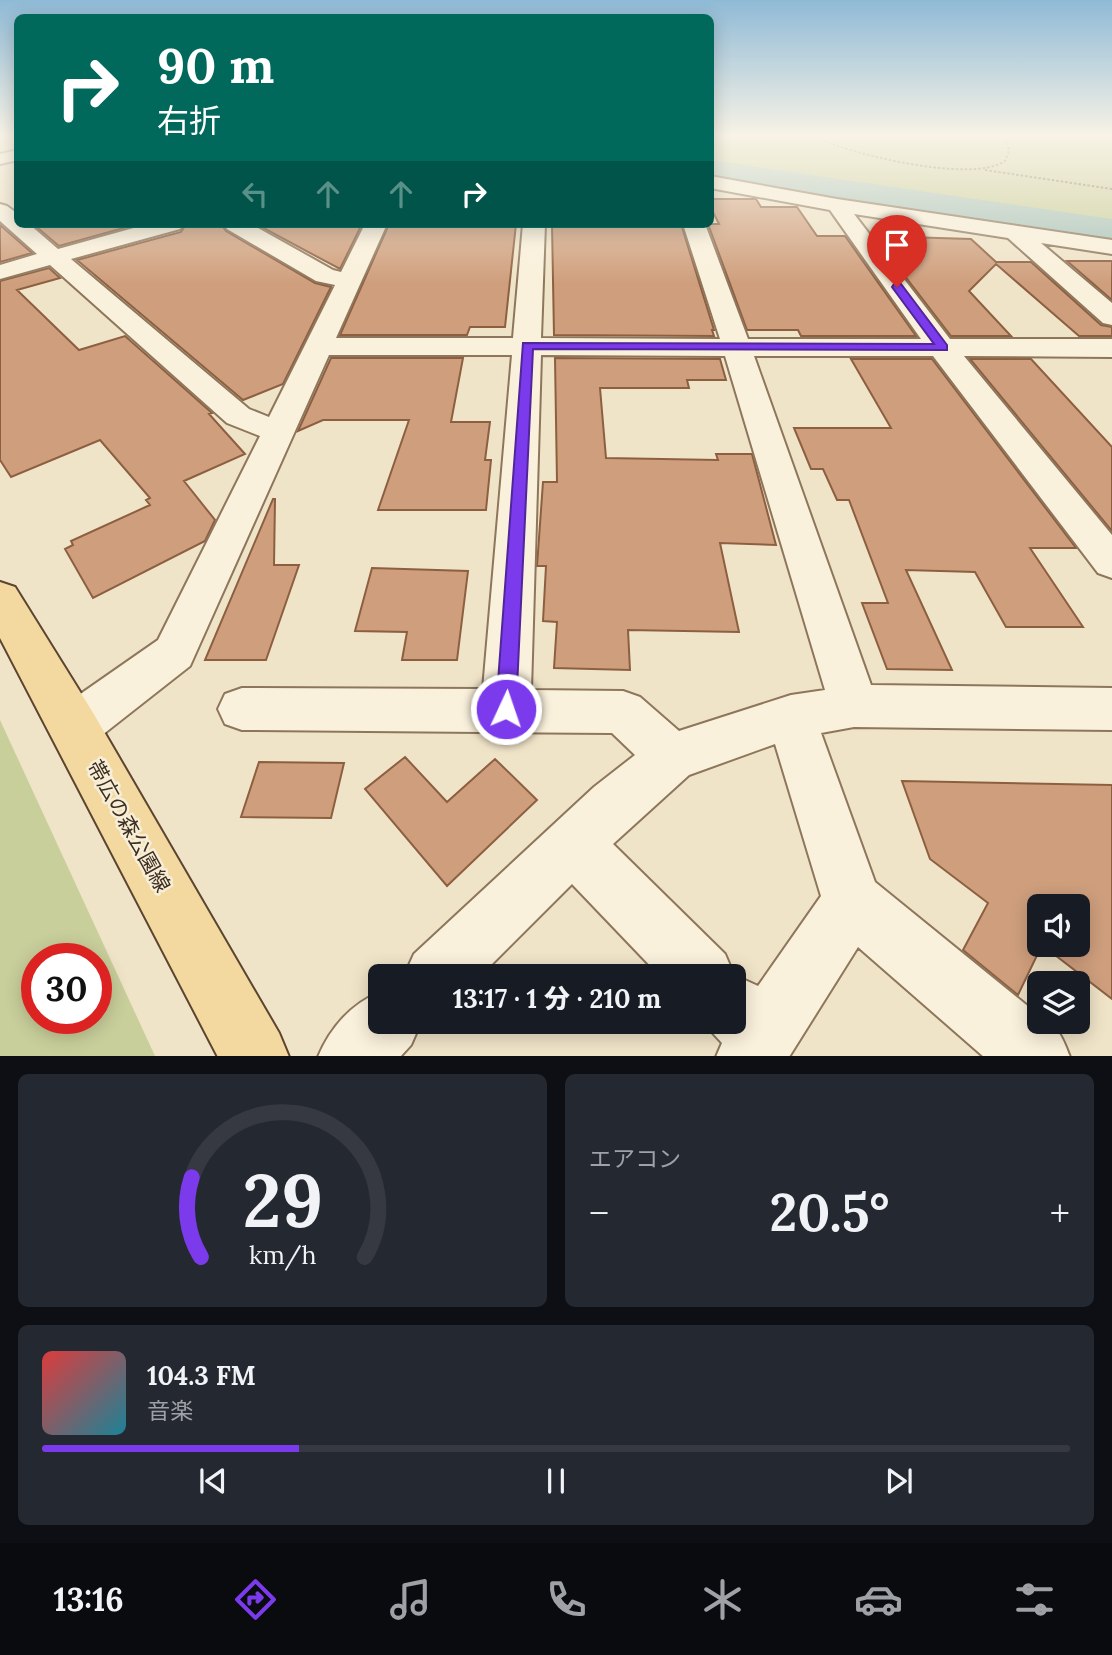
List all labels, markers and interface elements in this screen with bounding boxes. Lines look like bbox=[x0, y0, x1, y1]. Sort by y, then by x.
text: 90 m bbox=[157, 34, 274, 96]
icon: right bbox=[42, 42, 133, 133]
text: 右折 bbox=[157, 100, 221, 141]
icon: left bbox=[236, 175, 274, 213]
icon: ahead bbox=[309, 175, 347, 213]
icon: ahead bbox=[382, 175, 420, 213]
icon: right bbox=[455, 175, 493, 213]
pin bbox=[867, 215, 927, 287]
icon: arrive bbox=[878, 226, 916, 264]
position arrow bbox=[469, 672, 543, 746]
street label: 帯広の森公園線 bbox=[82, 755, 176, 897]
map controls bbox=[1027, 894, 1090, 1034]
button: sound bbox=[1027, 894, 1090, 957]
speed limit sign: 30 bbox=[21, 943, 112, 1034]
button: layers bbox=[1027, 971, 1090, 1034]
text: 13:17 · 1 分 · 210 m bbox=[453, 982, 661, 1015]
text: エアコン bbox=[589, 1144, 681, 1173]
text: 29 bbox=[242, 1154, 323, 1247]
text: 20.5° bbox=[770, 1179, 889, 1245]
text: − bbox=[589, 1189, 609, 1237]
text: + bbox=[1050, 1189, 1070, 1237]
text: km/h bbox=[249, 1238, 316, 1270]
text: 104.3 FM bbox=[147, 1359, 256, 1392]
text: 音楽 bbox=[147, 1396, 193, 1425]
icon: previous bbox=[194, 1462, 232, 1500]
icon: pause bbox=[537, 1462, 575, 1500]
icon: next bbox=[880, 1462, 918, 1500]
icon: directions bbox=[231, 1575, 280, 1624]
icon: music bbox=[386, 1575, 435, 1624]
icon: phone bbox=[542, 1575, 591, 1624]
icon: climate bbox=[698, 1575, 747, 1624]
icon: car bbox=[854, 1575, 903, 1624]
icon: filters bbox=[1010, 1575, 1059, 1624]
text: 13:16 bbox=[53, 1579, 124, 1620]

